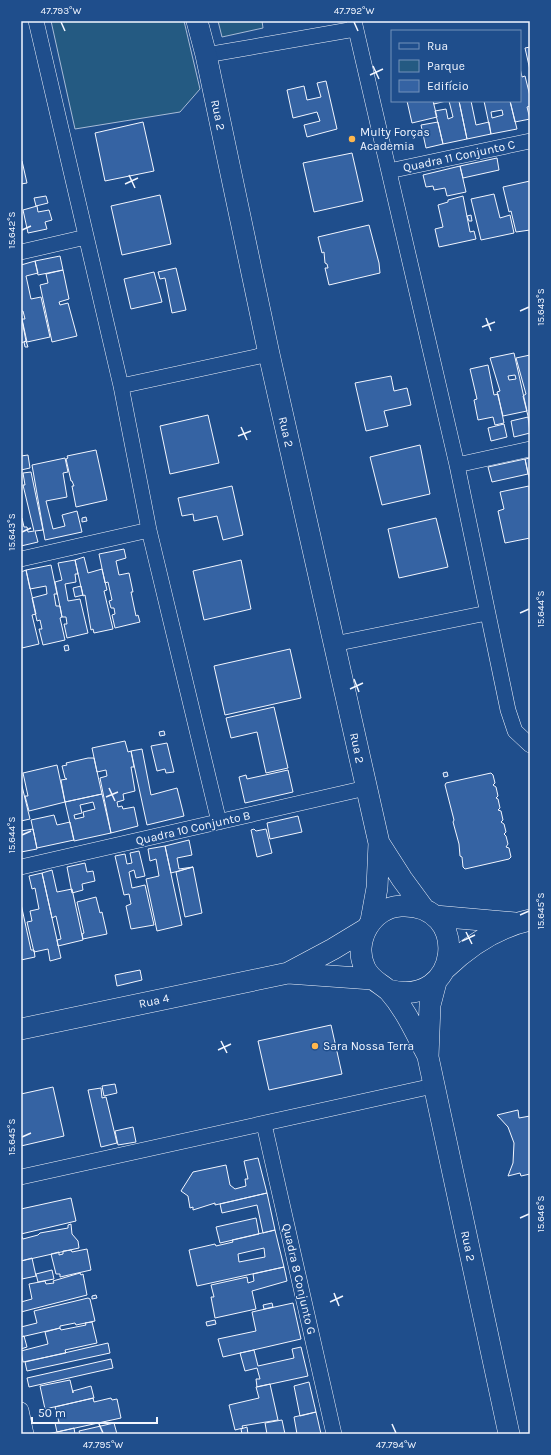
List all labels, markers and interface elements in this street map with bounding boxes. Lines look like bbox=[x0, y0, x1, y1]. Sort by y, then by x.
text: 47.793°W bbox=[41, 5, 81, 17]
text: 47.792°W bbox=[334, 5, 374, 17]
legend bbox=[391, 30, 521, 102]
text: Rua bbox=[427, 39, 448, 53]
text: Parque bbox=[427, 59, 465, 73]
text: Edifício bbox=[427, 79, 468, 93]
street label: Rua 2 bbox=[208, 98, 228, 132]
place label: Multy Forças Academia bbox=[360, 125, 430, 153]
marker: Multy Forças Academia bbox=[347, 134, 357, 144]
street label: Quadra 11 Conjunto C bbox=[402, 137, 516, 175]
text: 15.642°S bbox=[6, 211, 18, 249]
text: 15.643°S bbox=[535, 288, 547, 326]
street label: Rua 2 bbox=[276, 415, 296, 449]
text: 15.643°S bbox=[6, 513, 18, 551]
text: 15.644°S bbox=[535, 590, 547, 628]
street label: Rua 2 bbox=[347, 731, 367, 765]
street label: Quadra 10 Conjunto B bbox=[134, 808, 252, 848]
text: 15.644°S bbox=[6, 816, 18, 854]
text: 15.645°S bbox=[535, 892, 547, 930]
street label: Rua 4 bbox=[137, 991, 171, 1011]
place label: Sara Nossa Terra bbox=[323, 1039, 414, 1053]
marker: Sara Nossa Terra bbox=[310, 1041, 320, 1051]
text: 15.645°S bbox=[6, 1118, 18, 1156]
text: 15.646°S bbox=[535, 1195, 547, 1233]
street label: Quadra 8 Conjunto G bbox=[279, 1222, 319, 1336]
street label: Rua 2 bbox=[458, 1229, 478, 1263]
scale bar bbox=[32, 1399, 157, 1425]
text: 50 m bbox=[38, 1406, 66, 1420]
text: 47.795°W bbox=[83, 1439, 123, 1451]
text: 47.794°W bbox=[376, 1439, 416, 1451]

